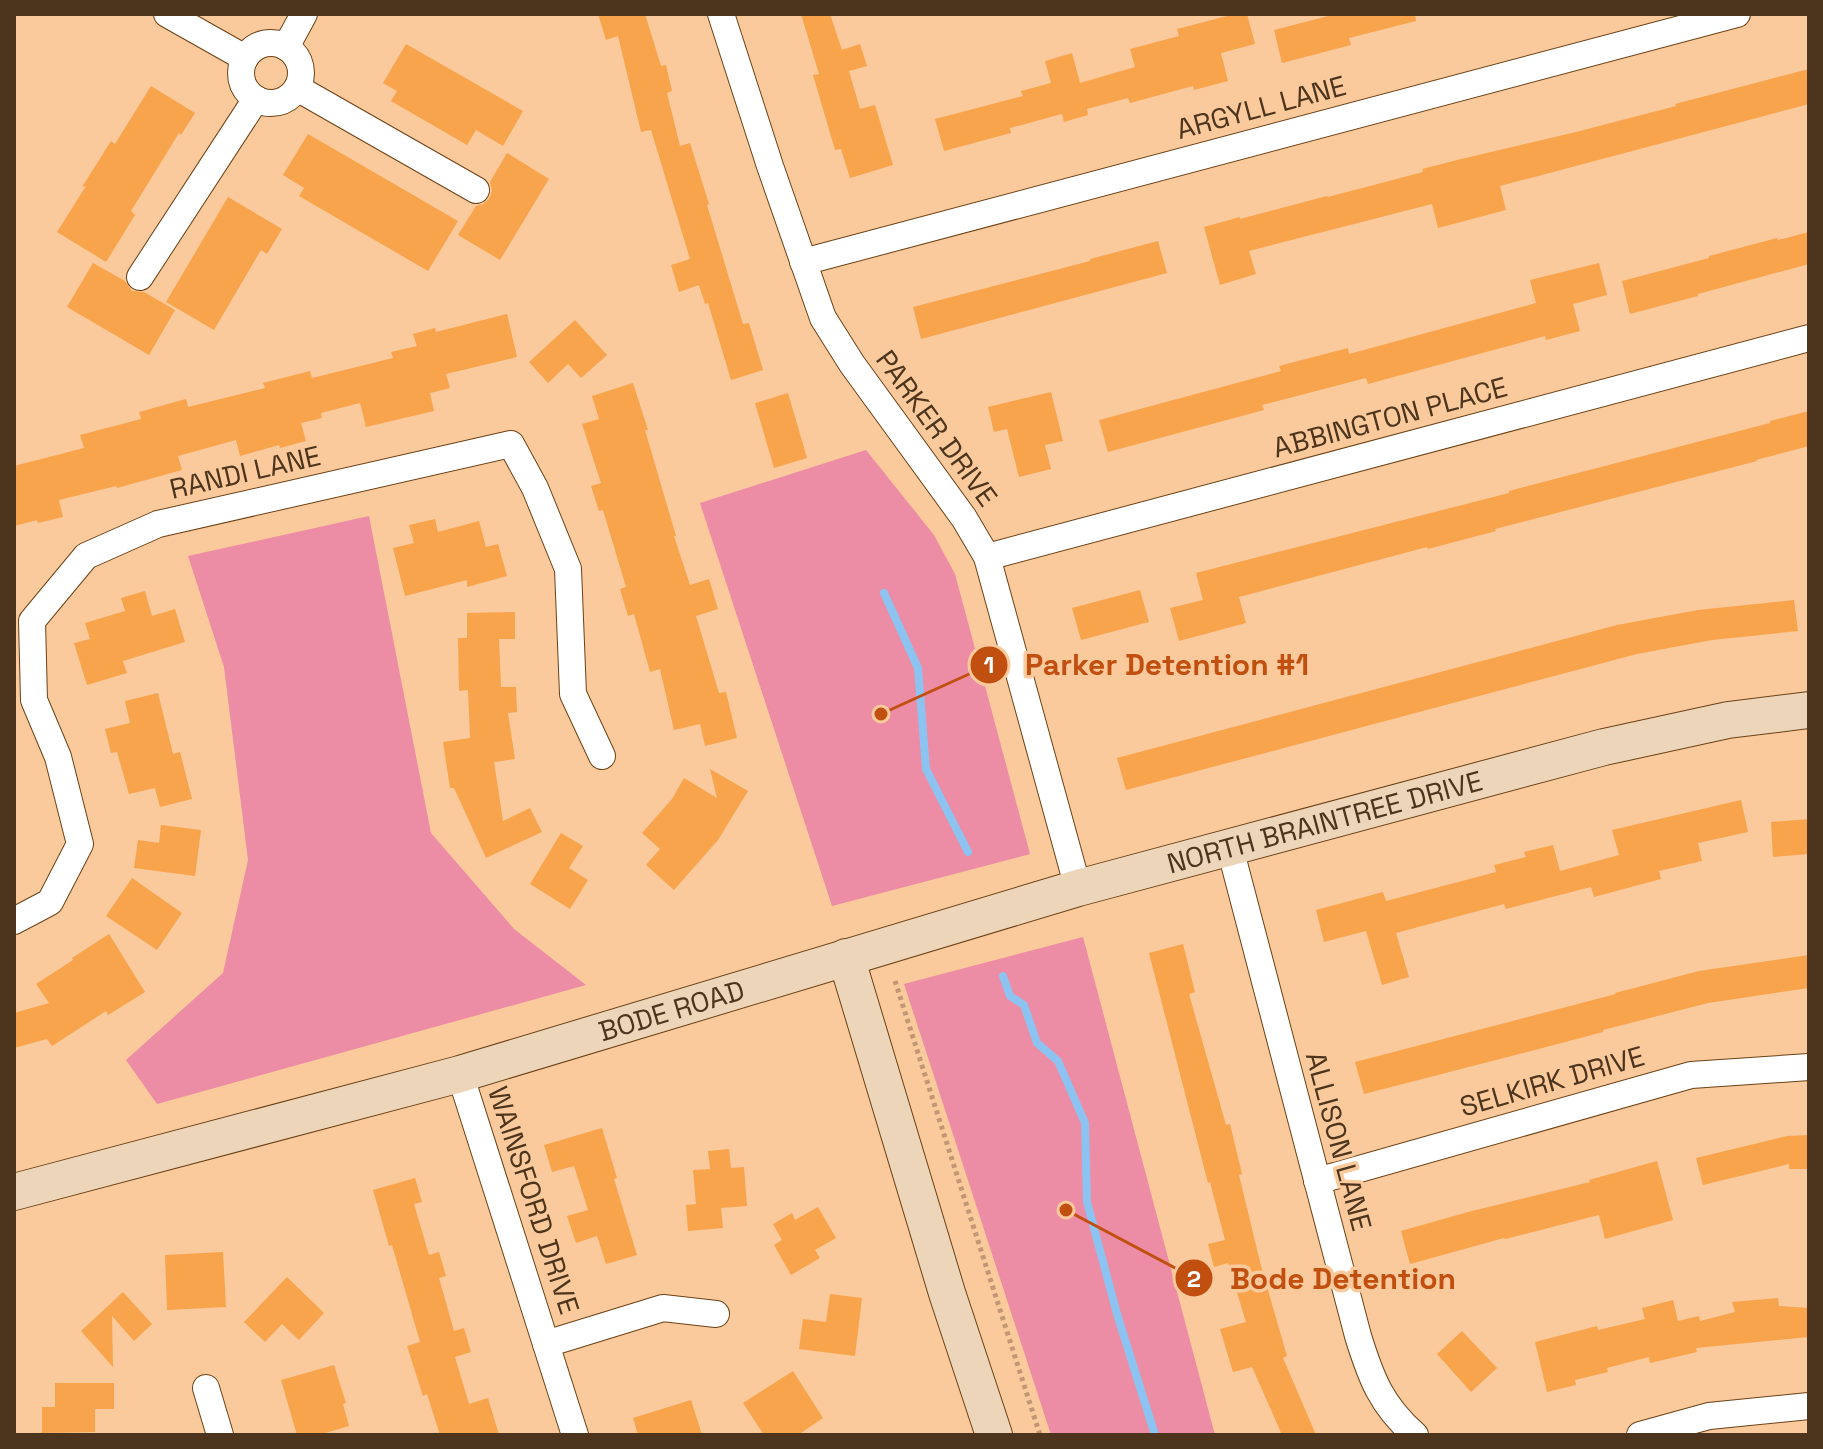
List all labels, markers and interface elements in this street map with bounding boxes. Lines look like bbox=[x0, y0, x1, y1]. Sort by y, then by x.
street label: ARGYLL LANE bbox=[1172, 67, 1350, 147]
street label: PARKER DRIVE bbox=[868, 343, 1006, 513]
street label: ABBINGTON PLACE bbox=[1269, 368, 1511, 466]
street label: RANDI LANE bbox=[166, 437, 324, 507]
callout: Parker Detention #1 bbox=[969, 638, 1325, 692]
text: Parker Detention #1 bbox=[1025, 645, 1309, 684]
text: 1 bbox=[984, 649, 994, 680]
street label: NORTH BRAINTREE DRIVE bbox=[1163, 762, 1486, 881]
street label: BODE ROAD bbox=[594, 971, 749, 1049]
street label: SELKIRK DRIVE bbox=[1456, 1037, 1648, 1125]
street label: ALLISON LANE bbox=[1298, 1047, 1380, 1235]
street label: WAINSFORD DRIVE bbox=[480, 1082, 588, 1318]
callout: Bode Detention bbox=[1174, 1251, 1472, 1305]
text: Bode Detention bbox=[1230, 1259, 1456, 1298]
text: 2 bbox=[1187, 1263, 1201, 1294]

